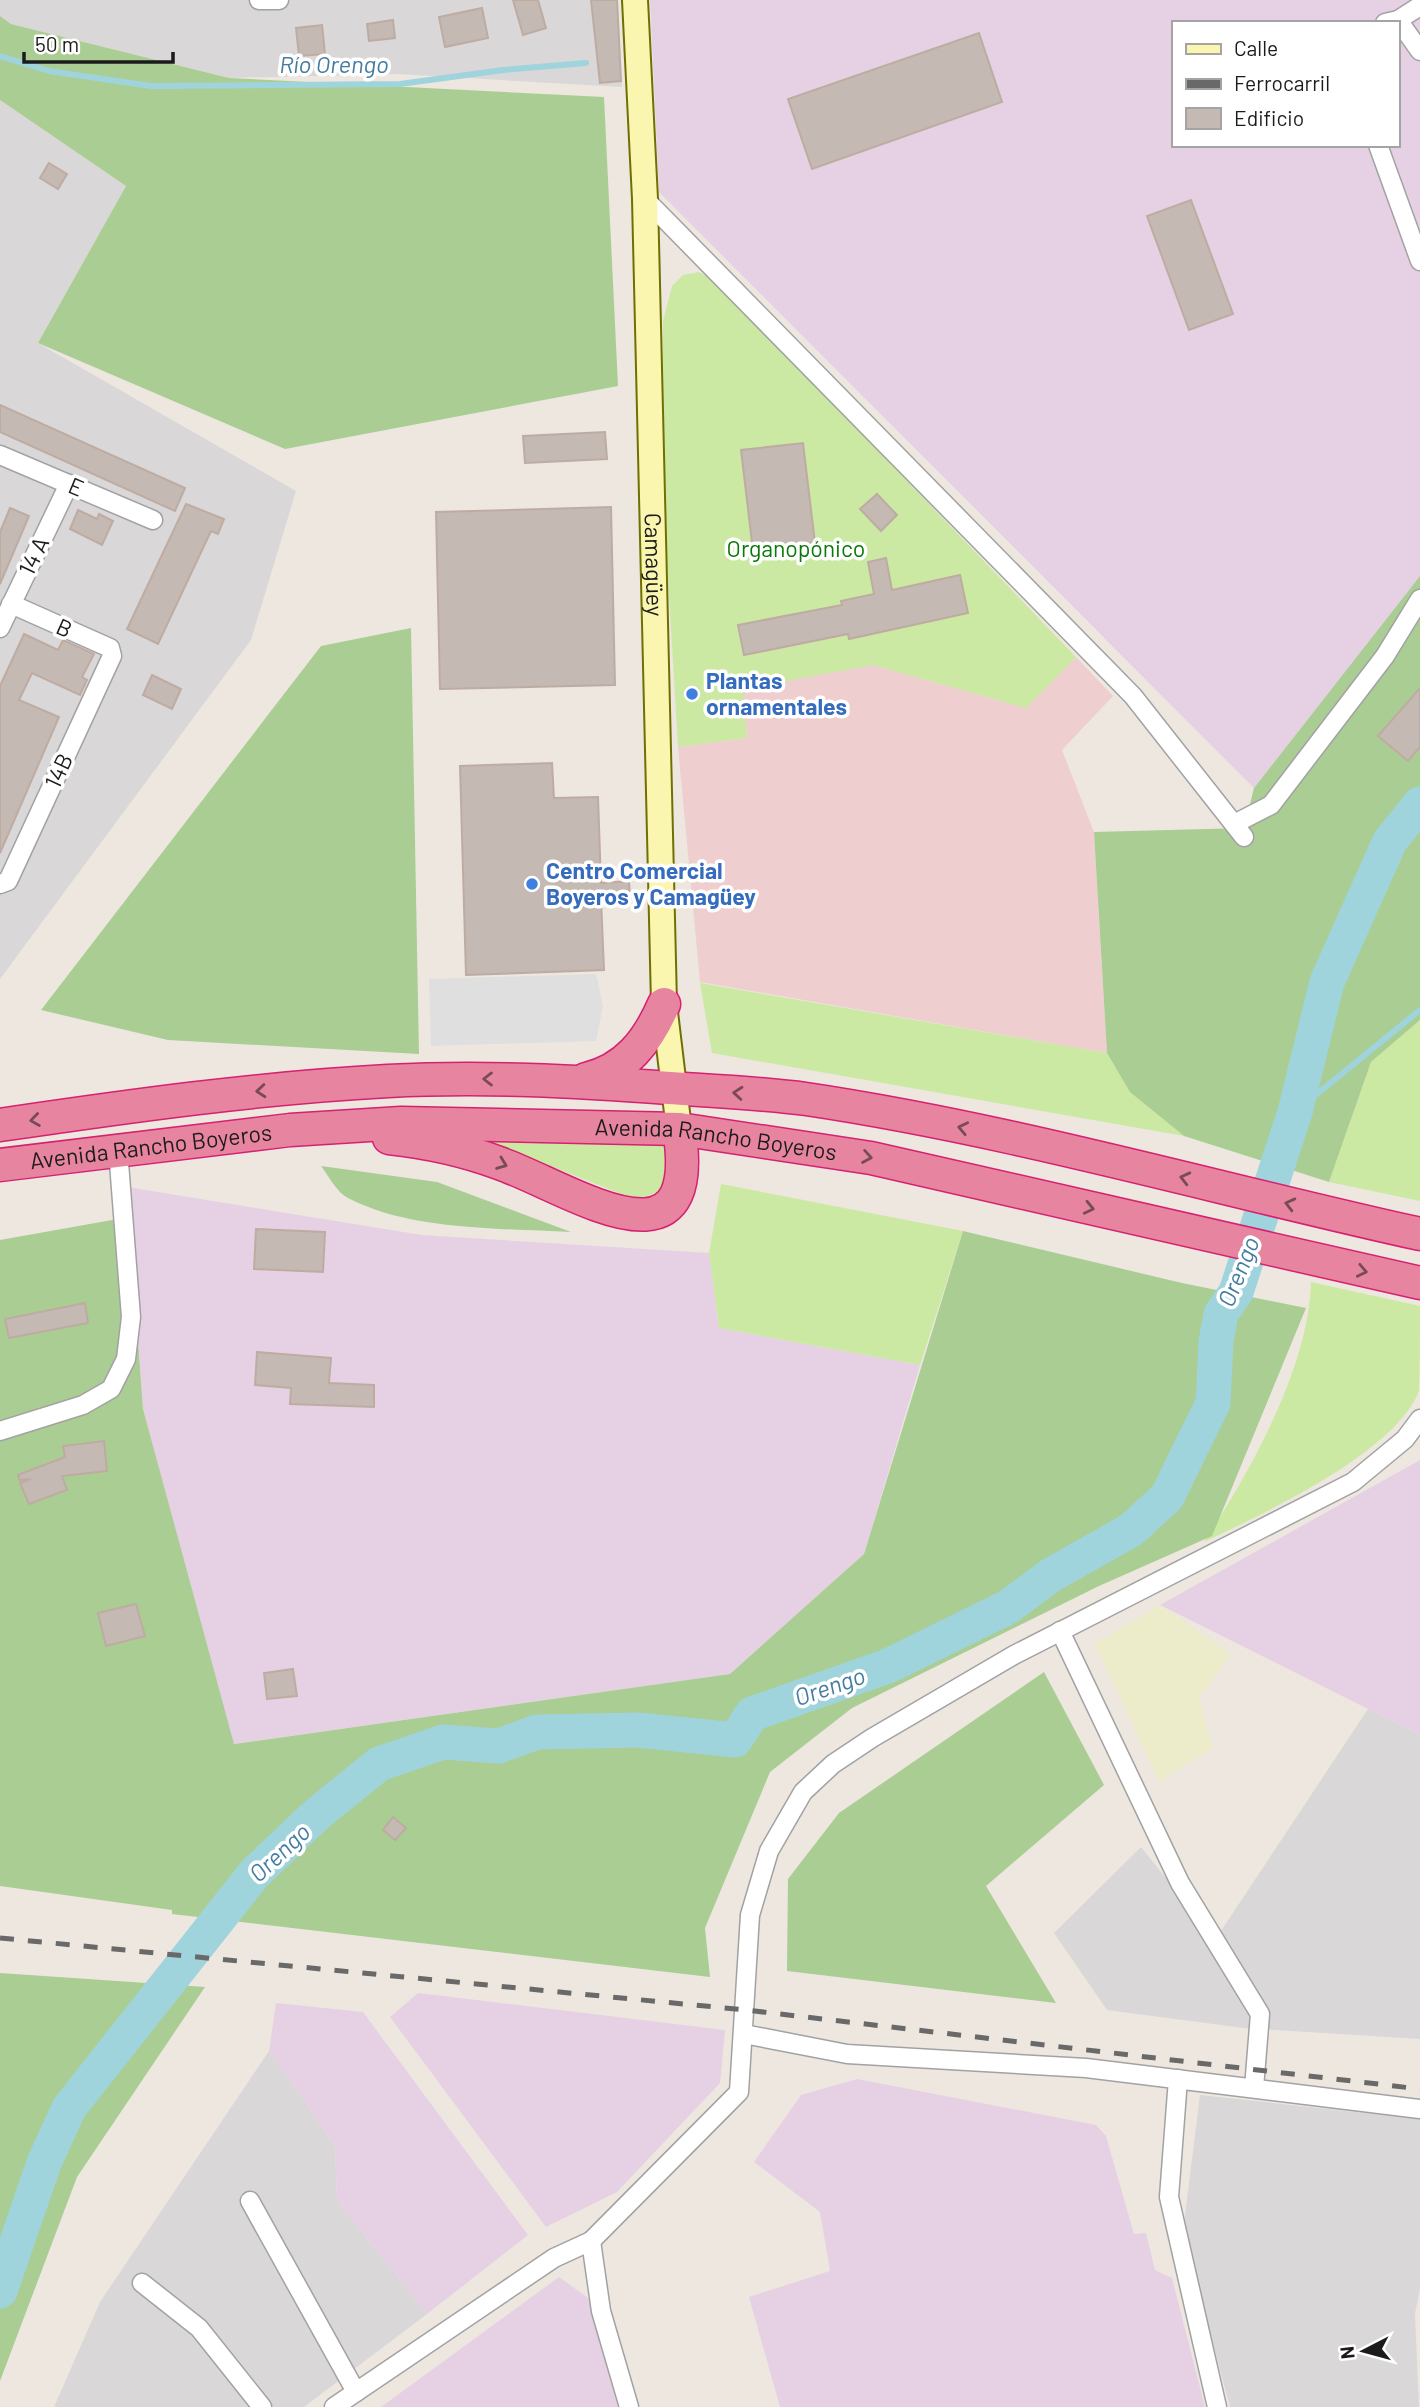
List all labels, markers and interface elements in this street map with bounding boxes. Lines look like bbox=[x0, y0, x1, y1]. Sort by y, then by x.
scale bar bbox=[24, 21, 173, 65]
legend bbox=[1172, 21, 1399, 147]
text: 50 m bbox=[35, 31, 79, 56]
text: Calle bbox=[1234, 35, 1278, 60]
water label: Río Orengo bbox=[279, 49, 389, 78]
text: Ferrocarril bbox=[1234, 70, 1330, 95]
text: Edificio bbox=[1234, 105, 1304, 130]
street label: E bbox=[65, 470, 88, 502]
street label: Camagüey bbox=[639, 512, 670, 617]
street label: 14 A bbox=[12, 532, 54, 579]
park label: Organopónico bbox=[727, 534, 865, 562]
street label: B bbox=[52, 611, 77, 643]
place label: Plantas ornamentales bbox=[706, 666, 847, 720]
marker: Plantas ornamentales bbox=[684, 686, 700, 702]
street label: 14B bbox=[38, 749, 78, 792]
place label: Centro Comercial Boyeros y Camagüey bbox=[546, 856, 756, 910]
marker: Centro Comercial Boyeros y Camagüey bbox=[524, 876, 540, 892]
one-way arrow bbox=[482, 1071, 493, 1087]
one-way arrow bbox=[255, 1083, 266, 1098]
one-way arrow bbox=[733, 1086, 744, 1101]
one-way arrow bbox=[29, 1112, 41, 1127]
street label: Avenida Rancho Boyeros bbox=[594, 1112, 839, 1166]
street label: Avenida Rancho Boyeros bbox=[28, 1117, 273, 1174]
one-way arrow bbox=[957, 1122, 969, 1137]
one-way arrow bbox=[861, 1149, 873, 1164]
one-way arrow bbox=[495, 1156, 507, 1170]
one-way arrow bbox=[1179, 1172, 1191, 1186]
one-way arrow bbox=[1284, 1198, 1296, 1212]
one-way arrow bbox=[1083, 1199, 1095, 1214]
water label: Orengo bbox=[1211, 1232, 1265, 1311]
one-way arrow bbox=[1356, 1262, 1368, 1277]
water label: Orengo bbox=[790, 1660, 869, 1711]
water label: Orengo bbox=[242, 1816, 316, 1887]
north arrow bbox=[1329, 2316, 1399, 2386]
text: N bbox=[1334, 2345, 1359, 2360]

